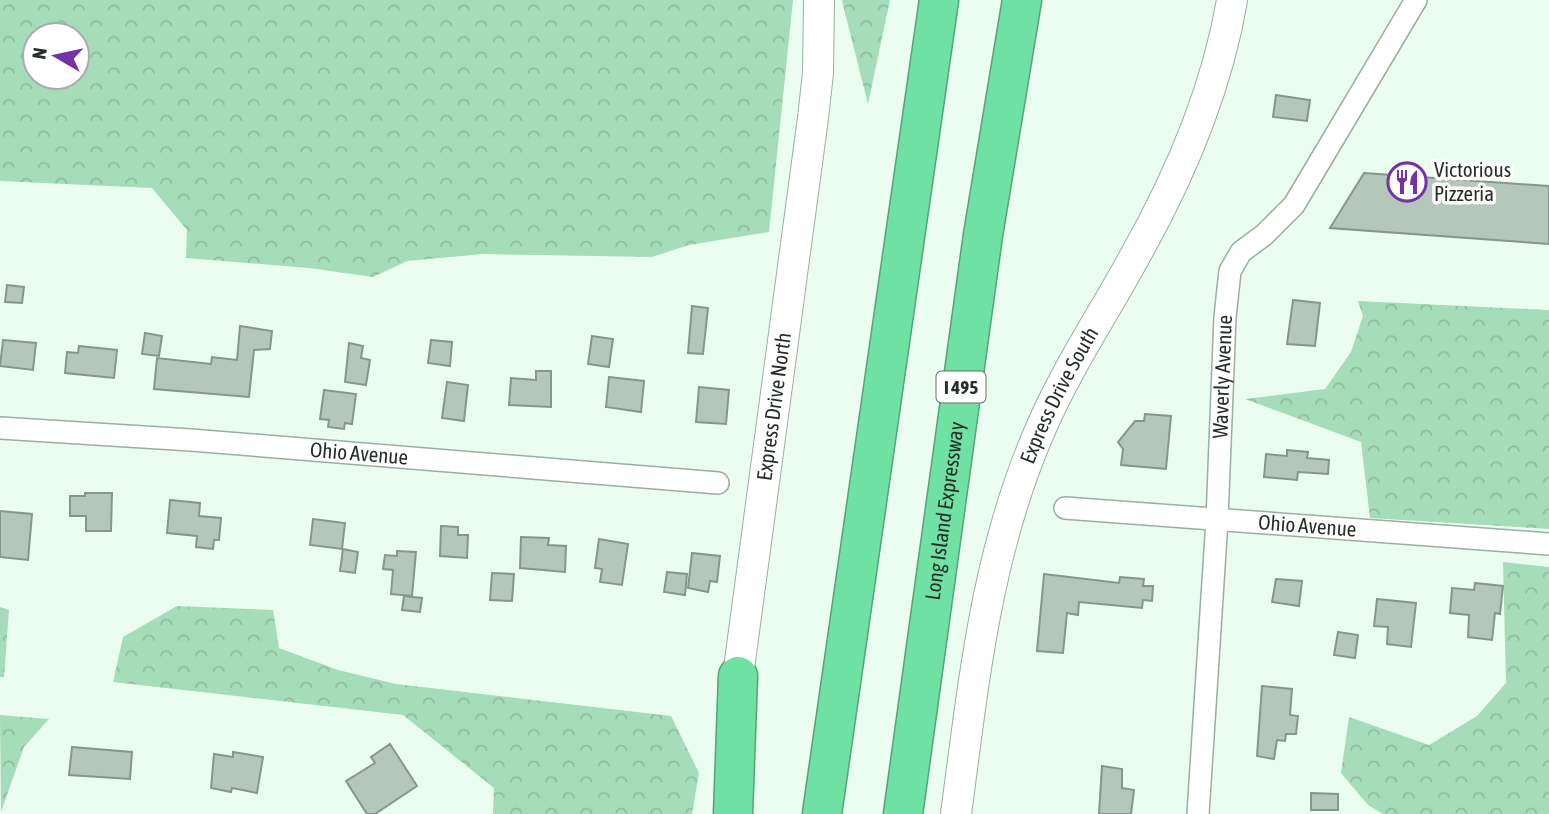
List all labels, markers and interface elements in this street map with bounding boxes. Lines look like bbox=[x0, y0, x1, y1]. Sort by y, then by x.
north arrow bbox=[21, 21, 91, 91]
text: N bbox=[27, 46, 51, 61]
place label: Victorious Pizzeria bbox=[1434, 157, 1511, 205]
restaurant icon: Victorious Pizzeria bbox=[1386, 161, 1428, 203]
street label: Waverly Avenue bbox=[1207, 314, 1236, 439]
street label: Express Drive South bbox=[1015, 322, 1103, 467]
street label: Express Drive North bbox=[751, 331, 795, 482]
road number: I 495 bbox=[936, 372, 986, 402]
street label: Long Island Expressway bbox=[920, 420, 968, 602]
street label: Ohio Avenue bbox=[309, 437, 409, 469]
street label: Ohio Avenue bbox=[1258, 509, 1357, 541]

